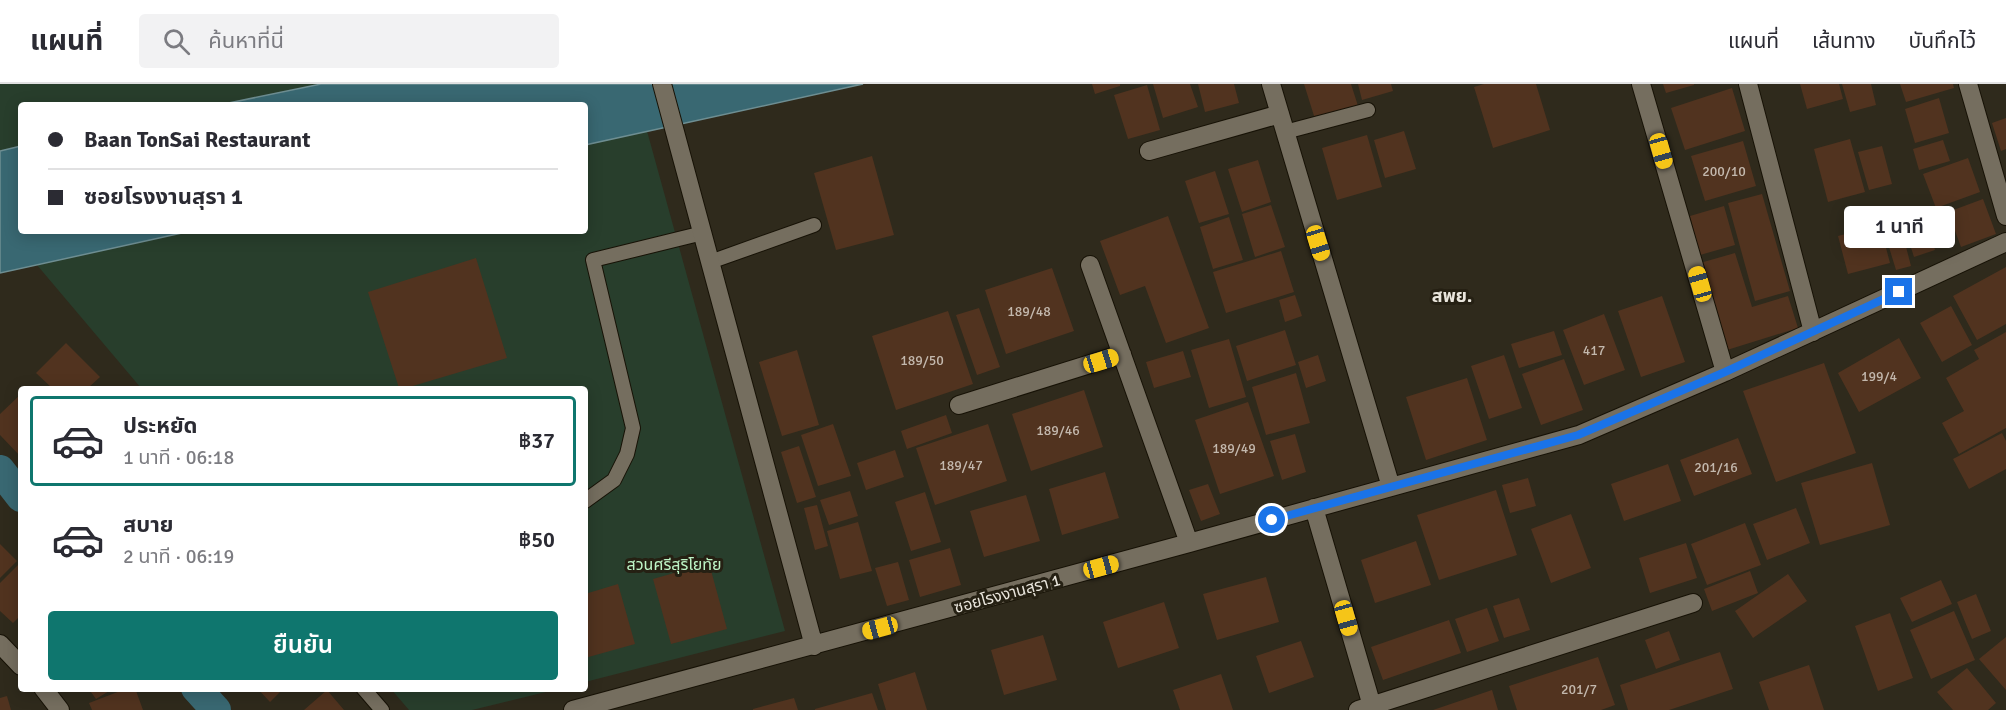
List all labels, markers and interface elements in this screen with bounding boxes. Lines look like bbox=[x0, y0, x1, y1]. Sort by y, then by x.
search box bbox=[139, 14, 559, 68]
text: แผนที่ bbox=[30, 24, 103, 58]
icon: search bbox=[160, 25, 193, 58]
text: ค้นหาที่นี่ bbox=[208, 27, 284, 54]
text: แผนที่ bbox=[1728, 28, 1779, 54]
text: เส้นทาง bbox=[1812, 28, 1876, 54]
text: บันทึกไว้ bbox=[1909, 28, 1976, 54]
text: Baan TonSai Restaurant bbox=[84, 126, 310, 153]
car bbox=[1647, 131, 1675, 171]
house number: 200/10 bbox=[1702, 163, 1746, 180]
text: ซอยโรงงานสุรา 1 bbox=[84, 183, 243, 210]
callout: 1 นาที bbox=[1844, 205, 1954, 247]
text: 1 นาที bbox=[1875, 214, 1924, 239]
car bbox=[1304, 223, 1332, 263]
car bbox=[1686, 264, 1714, 304]
route end bbox=[1885, 278, 1912, 305]
district label: สพย. bbox=[1432, 285, 1472, 307]
house number: 189/48 bbox=[1007, 303, 1051, 320]
house number: 417 bbox=[1583, 342, 1605, 359]
car bbox=[1081, 347, 1121, 375]
house number: 189/50 bbox=[900, 352, 944, 369]
house number: 199/4 bbox=[1861, 368, 1898, 385]
text: ประหยัด bbox=[123, 412, 198, 439]
icon: car bbox=[51, 414, 105, 468]
house number: 189/46 bbox=[1036, 422, 1080, 439]
text: ฿37 bbox=[518, 427, 555, 454]
house number: 189/49 bbox=[1212, 440, 1256, 457]
text: 1 นาที · 06:18 bbox=[123, 445, 234, 470]
house number: 189/47 bbox=[939, 457, 983, 474]
house number: 201/16 bbox=[1694, 459, 1738, 476]
route start bbox=[1258, 506, 1285, 533]
text: สบาย bbox=[123, 511, 173, 538]
icon: car bbox=[51, 513, 105, 567]
text: ฿50 bbox=[518, 526, 555, 553]
text: 2 นาที · 06:19 bbox=[123, 544, 234, 569]
car bbox=[1081, 554, 1121, 580]
park label: สวนศรีสุริโยทัย bbox=[627, 555, 721, 575]
street label: ซอยโรงงานสุรา 1 bbox=[952, 570, 1063, 618]
car bbox=[1332, 598, 1360, 638]
button: ยืนยัน bbox=[48, 611, 558, 680]
car bbox=[860, 615, 900, 641]
house number: 201/7 bbox=[1561, 681, 1597, 698]

